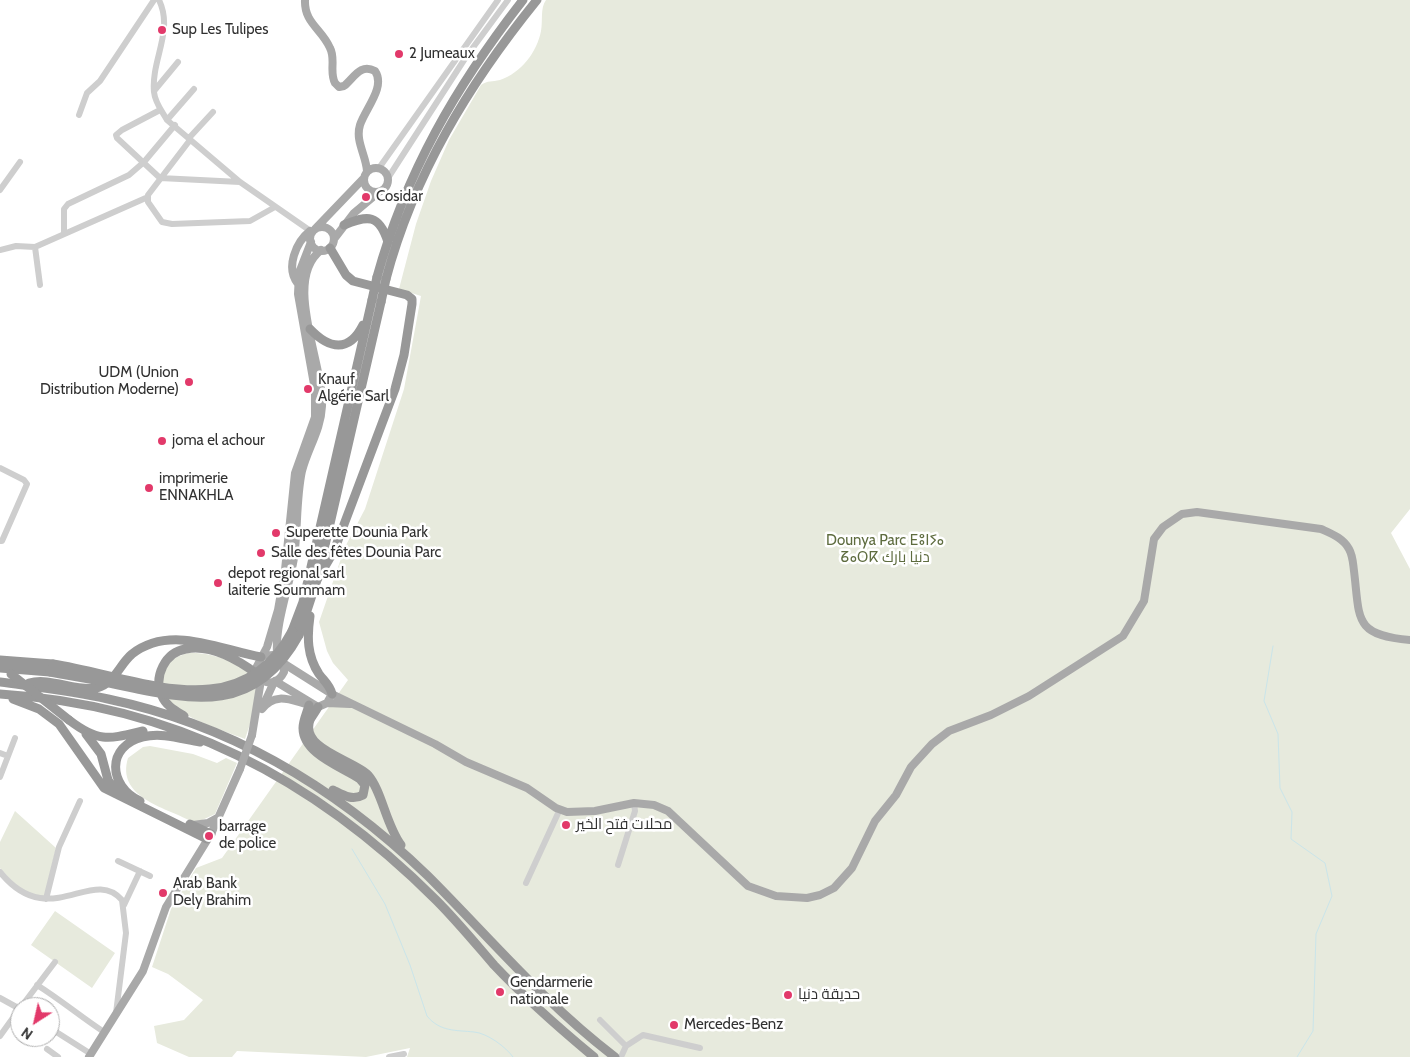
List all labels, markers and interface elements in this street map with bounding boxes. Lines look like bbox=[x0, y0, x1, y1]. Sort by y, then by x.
place label: Sup Les Tulipes bbox=[172, 21, 268, 39]
marker: Sup Les Tulipes bbox=[156, 24, 168, 36]
place label: 2 Jumeaux bbox=[409, 45, 475, 63]
marker: 2 Jumeaux bbox=[393, 48, 405, 60]
place label: Cosidar bbox=[376, 188, 423, 206]
marker: Cosidar bbox=[360, 191, 372, 203]
place label: UDM (Union Distribution Moderne) bbox=[40, 364, 179, 399]
place label: Knauf Algérie Sarl bbox=[318, 371, 389, 406]
marker: UDM (Union Distribution Moderne) bbox=[183, 376, 195, 388]
marker: Knauf Algérie Sarl bbox=[302, 383, 314, 395]
place label: joma el achour bbox=[172, 432, 265, 450]
marker: joma el achour bbox=[156, 435, 168, 447]
place label: imprimerie ENNAKHLA bbox=[159, 470, 234, 505]
marker: imprimerie ENNAKHLA bbox=[143, 482, 155, 494]
place label: Superette Dounia Park bbox=[286, 524, 428, 542]
marker: Superette Dounia Park bbox=[270, 527, 282, 539]
park label: Dounya Parc ⴹⵓⵏⵢⴰ ⵒⴰⵔⴽ دنيا بارك bbox=[826, 532, 944, 567]
place label: Salle des fêtes Dounia Parc bbox=[271, 544, 441, 562]
marker: Salle des fêtes Dounia Parc bbox=[255, 547, 267, 559]
place label: depot regional sarl laiterie Soummam bbox=[228, 565, 345, 600]
marker: depot regional sarl laiterie Soummam bbox=[212, 577, 224, 589]
place label: محلات فتح الخير bbox=[576, 816, 672, 834]
place label: barrage de police bbox=[219, 818, 276, 853]
marker: محلات فتح الخير bbox=[560, 819, 572, 831]
marker: barrage de police bbox=[203, 830, 215, 842]
place label: Arab Bank Dely Brahim bbox=[173, 875, 251, 910]
marker: Arab Bank Dely Brahim bbox=[157, 887, 169, 899]
place label: Gendarmerie nationale bbox=[510, 974, 593, 1009]
marker: Gendarmerie nationale bbox=[494, 986, 506, 998]
place label: حديقة دنيا bbox=[798, 986, 860, 1004]
marker: حديقة دنيا bbox=[782, 989, 794, 1001]
north arrow bbox=[10, 997, 60, 1047]
place label: Mercedes-Benz bbox=[684, 1016, 783, 1034]
marker: Mercedes-Benz bbox=[668, 1019, 680, 1031]
text: N bbox=[18, 1023, 36, 1044]

